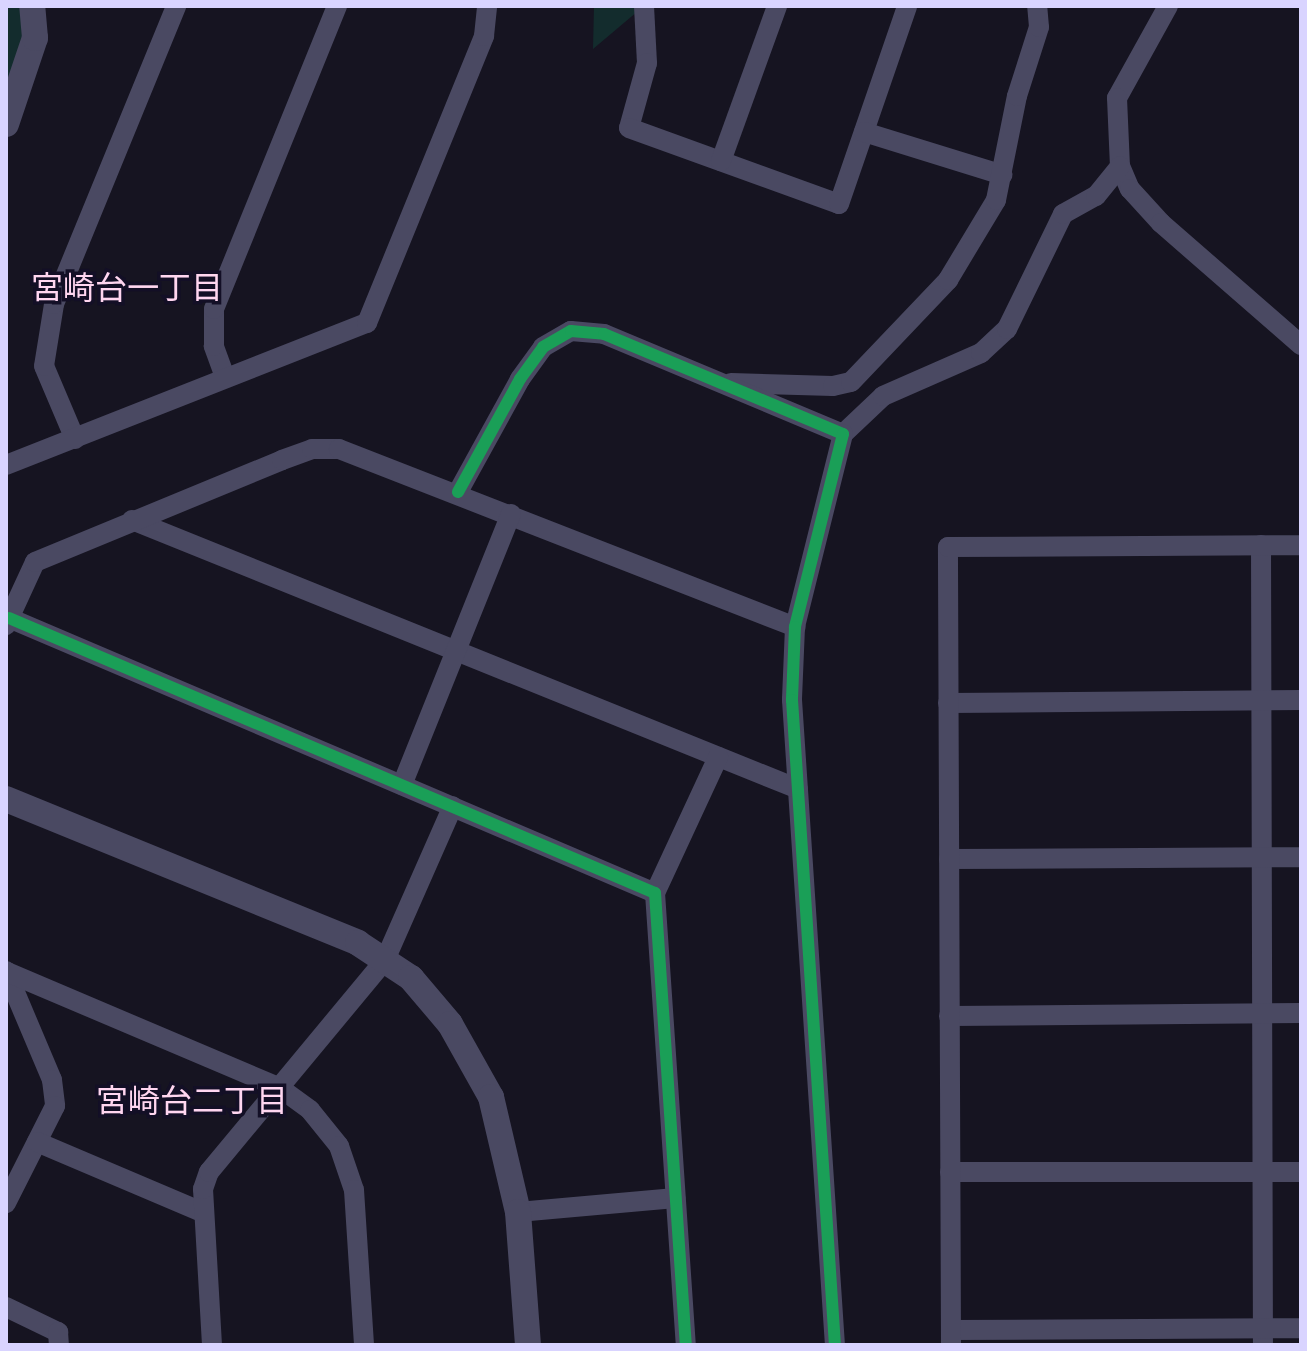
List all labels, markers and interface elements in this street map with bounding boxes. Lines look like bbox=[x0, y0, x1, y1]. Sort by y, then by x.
district label: 宮崎台一丁目 bbox=[31, 268, 223, 306]
district label: 宮崎台二丁目 bbox=[96, 1081, 288, 1119]

